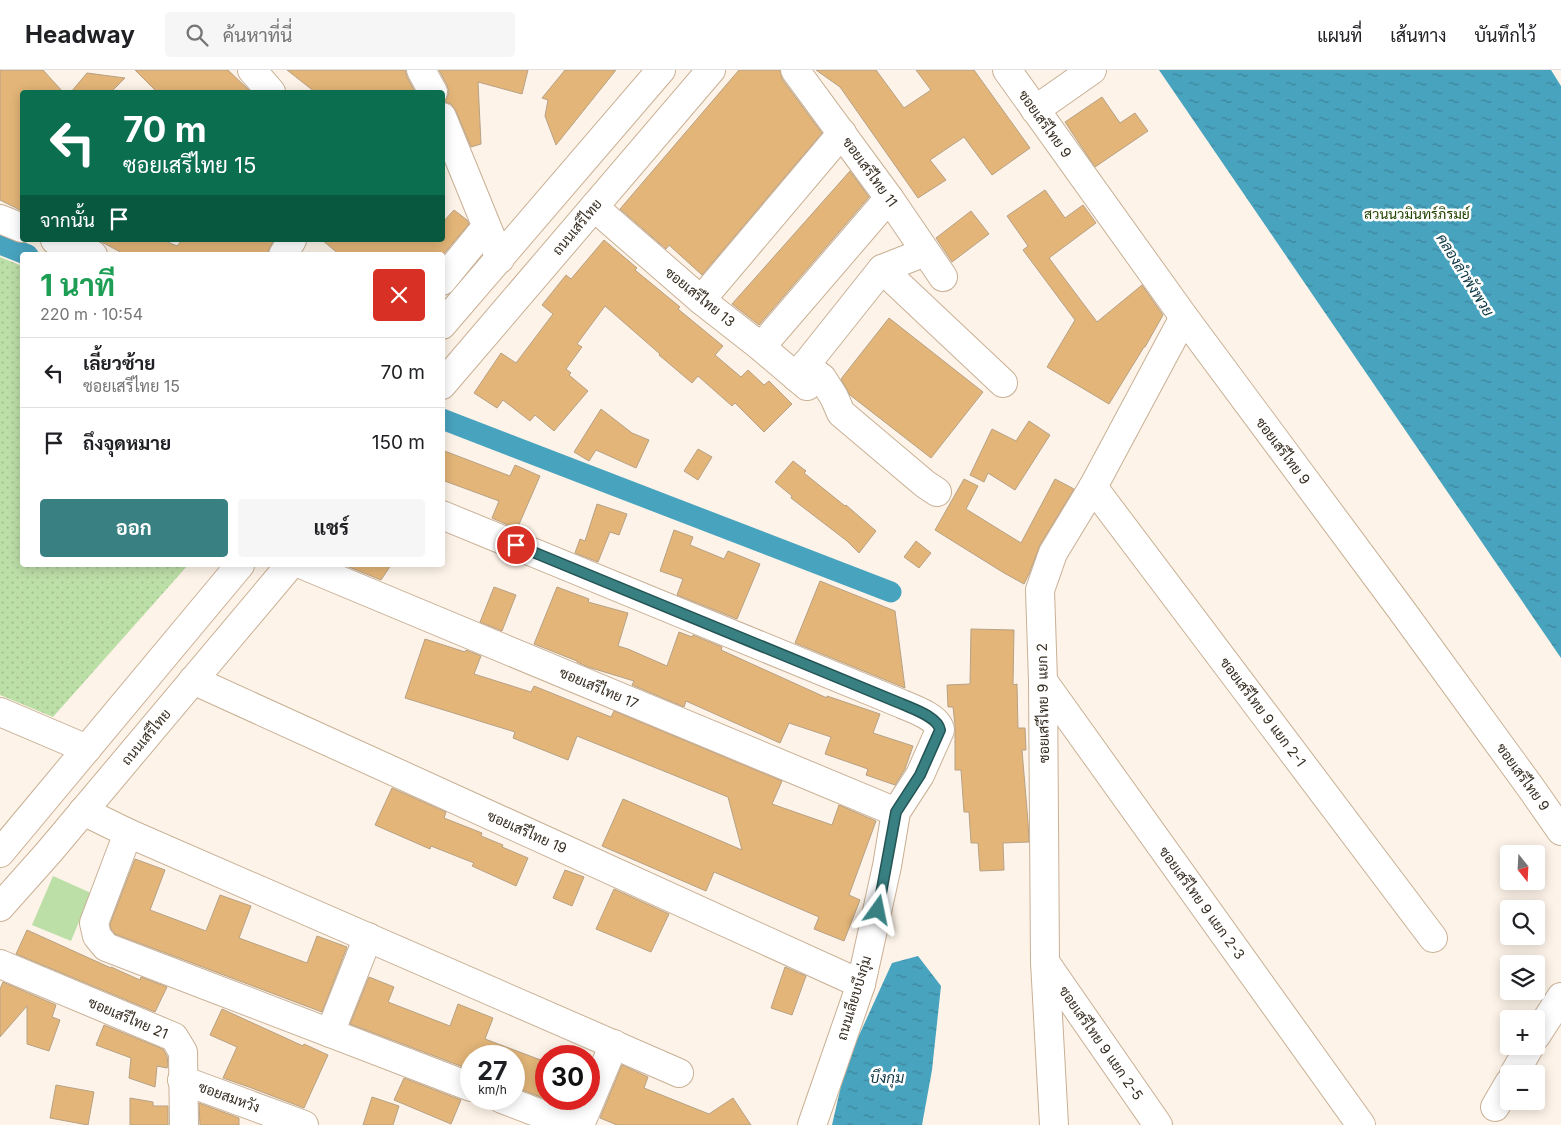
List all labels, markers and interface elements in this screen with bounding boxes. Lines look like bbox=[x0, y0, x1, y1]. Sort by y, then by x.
search box bbox=[165, 12, 515, 57]
text: Headway bbox=[25, 20, 135, 49]
icon: search bbox=[183, 21, 211, 49]
text: ค้นหาที่นี่ bbox=[223, 24, 292, 47]
text: แผนที่ bbox=[1317, 25, 1362, 46]
text: เส้นทาง bbox=[1390, 25, 1446, 46]
text: บันทึกไว้ bbox=[1474, 25, 1536, 46]
street label: ซอยเสรีไทย 9 bbox=[1015, 87, 1076, 161]
text: 70 m bbox=[123, 108, 207, 150]
icon: left bbox=[40, 110, 105, 175]
street label: ซอยเสรีไทย 11 bbox=[839, 134, 901, 210]
text: ซอยเสรีไทย 15 bbox=[123, 152, 256, 178]
street label: ถนนเสรีไทย bbox=[548, 195, 605, 258]
icon: arrive bbox=[105, 205, 133, 233]
park label: สวนนวมินทร์ภิรมย์ bbox=[1364, 205, 1470, 222]
text: จากนั้น bbox=[40, 209, 95, 232]
water label: คลองลำพังพวย bbox=[1432, 230, 1499, 320]
street label: ซอยเสรีไทย 13 bbox=[662, 263, 739, 330]
text: 1 นาที bbox=[40, 267, 115, 303]
button: close bbox=[373, 269, 425, 321]
text: 220 m · 10:54 bbox=[40, 304, 143, 324]
text: เลี้ยวซ้าย bbox=[83, 352, 155, 375]
icon: left bbox=[40, 359, 68, 387]
text: 70 m bbox=[381, 361, 425, 384]
text: ซอยเสรีไทย 15 bbox=[83, 376, 180, 396]
street label: ซอยเสรีไทย 9 bbox=[1253, 414, 1314, 488]
icon: arrive bbox=[40, 429, 68, 457]
text: 150 m bbox=[372, 431, 425, 454]
text: ถึงจุดหมาย bbox=[83, 432, 171, 455]
button: ออก bbox=[40, 499, 228, 557]
button: แชร์ bbox=[238, 499, 425, 557]
pin bbox=[495, 524, 537, 566]
icon: arrive bbox=[502, 531, 530, 559]
street label: ซอยเสรีไทย 9 แยก 2 bbox=[1033, 643, 1052, 763]
street label: ซอยเสรีไทย 9 แยก 2-1 bbox=[1217, 654, 1310, 770]
street label: ซอยเสรีไทย 17 bbox=[557, 663, 641, 712]
street label: ถนนเสรีไทย bbox=[117, 705, 174, 768]
street label: ซอยเสรีไทย 9 bbox=[1493, 740, 1554, 814]
street label: ซอยเสรีไทย 19 bbox=[485, 806, 570, 857]
street label: ซอยเสรีไทย 9 แยก 2-3 bbox=[1156, 843, 1249, 962]
north arrow bbox=[1500, 845, 1545, 890]
map controls bbox=[1500, 845, 1545, 1110]
position arrow bbox=[851, 883, 903, 935]
button: search bbox=[1500, 900, 1545, 945]
street label: ถนนเลียบบึงกุ่ม bbox=[833, 954, 876, 1043]
button: layers bbox=[1500, 955, 1545, 1000]
street label: ซอยเสรีไทย 9 แยก 2-5 bbox=[1056, 983, 1147, 1103]
street label: ซอยเสรีไทย 21 bbox=[86, 993, 171, 1042]
button: + bbox=[1500, 1010, 1545, 1055]
speed limit sign: 30 bbox=[535, 1045, 600, 1110]
text: 27 bbox=[477, 1056, 508, 1086]
button: − bbox=[1500, 1065, 1545, 1110]
water label: บึงกุ่ม bbox=[870, 1068, 904, 1089]
street label: ซอยสมหวัง bbox=[196, 1078, 262, 1115]
text: km/h bbox=[478, 1082, 507, 1097]

